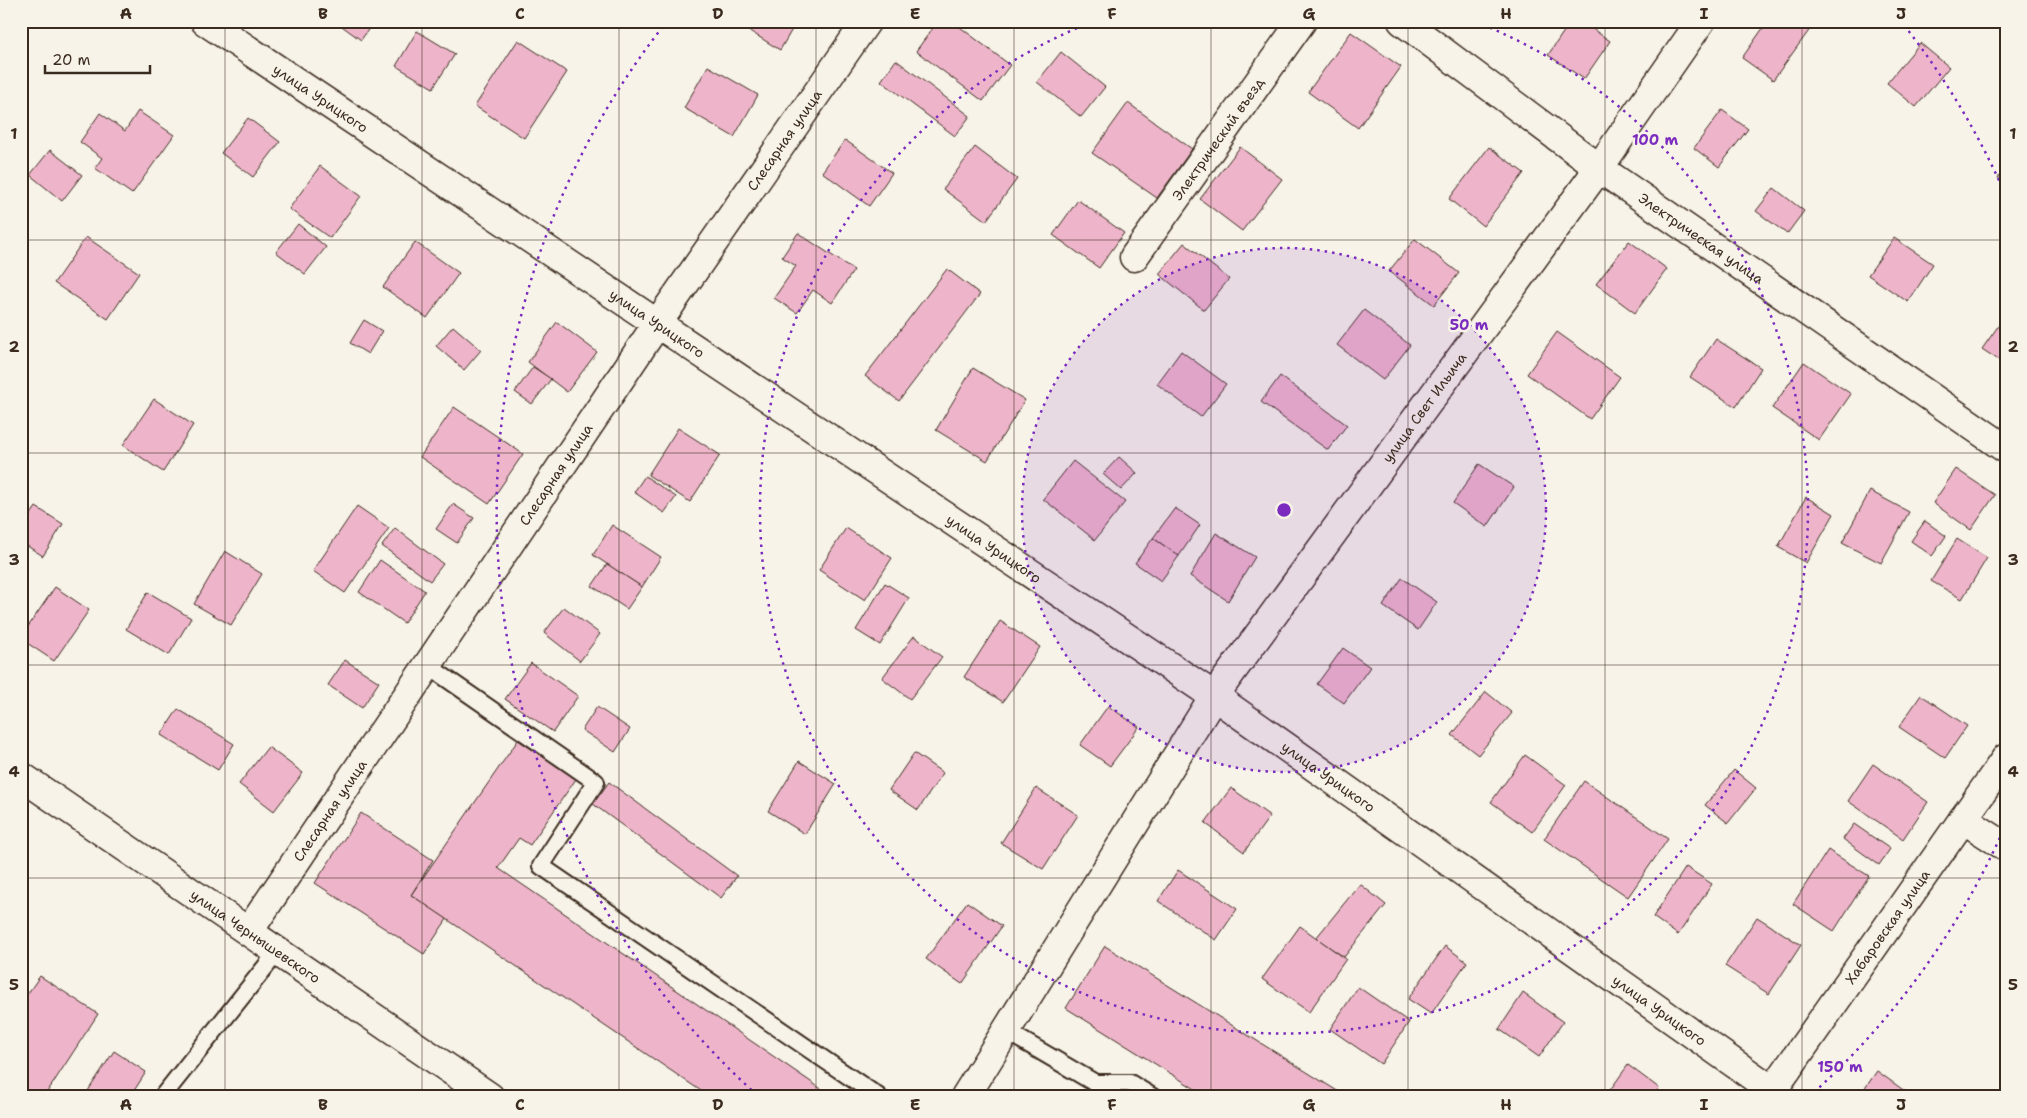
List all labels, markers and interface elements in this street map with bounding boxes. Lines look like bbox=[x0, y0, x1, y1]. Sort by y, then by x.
text: A bbox=[120, 3, 132, 24]
text: B bbox=[318, 3, 328, 24]
text: C bbox=[515, 3, 525, 24]
text: D bbox=[712, 3, 724, 24]
text: E bbox=[910, 3, 920, 24]
text: F bbox=[1107, 3, 1117, 24]
text: G bbox=[1303, 3, 1316, 24]
text: H bbox=[1500, 3, 1512, 24]
text: I bbox=[1700, 3, 1709, 24]
text: J bbox=[1896, 3, 1906, 24]
scale bar bbox=[45, 42, 150, 74]
text: 20 m bbox=[52, 50, 91, 70]
street label: улица Урицкого bbox=[270, 60, 372, 137]
street label: Электрический въезд bbox=[1168, 74, 1268, 204]
street label: Слесарная улица bbox=[743, 86, 826, 194]
text: 1 bbox=[10, 123, 18, 144]
text: 1 bbox=[2009, 123, 2017, 144]
text: 100 m bbox=[1632, 130, 1678, 150]
street label: Электрическая улица bbox=[1635, 189, 1768, 288]
street label: улица Урицкого bbox=[606, 285, 708, 362]
text: 50 m bbox=[1450, 315, 1489, 335]
text: 2 bbox=[8, 336, 20, 357]
text: 2 bbox=[2007, 336, 2019, 357]
street label: улица Свет Ильича bbox=[1378, 349, 1471, 466]
street label: Слесарная улица bbox=[515, 420, 597, 529]
centre of rings bbox=[1275, 501, 1293, 519]
street label: улица Урицкого bbox=[943, 510, 1045, 587]
text: 3 bbox=[8, 549, 20, 570]
text: 3 bbox=[2007, 549, 2019, 570]
street label: улица Урицкого bbox=[1278, 737, 1379, 816]
street label: Слесарная улица bbox=[289, 756, 371, 865]
text: 4 bbox=[8, 761, 20, 782]
text: 4 bbox=[2007, 761, 2019, 782]
street label: Хабаровская улица bbox=[1841, 866, 1934, 988]
street label: улица Чернышевского bbox=[187, 886, 324, 987]
street label: улица Урицкого bbox=[1609, 971, 1710, 1050]
text: 5 bbox=[9, 974, 19, 995]
text: 5 bbox=[2008, 974, 2018, 995]
text: 150 m bbox=[1817, 1057, 1863, 1077]
text: A bbox=[120, 1094, 132, 1115]
text: B bbox=[318, 1094, 328, 1115]
text: C bbox=[515, 1094, 525, 1115]
text: D bbox=[712, 1094, 724, 1115]
text: E bbox=[910, 1094, 920, 1115]
text: F bbox=[1107, 1094, 1117, 1115]
text: G bbox=[1303, 1094, 1316, 1115]
text: H bbox=[1500, 1094, 1512, 1115]
text: I bbox=[1700, 1094, 1709, 1115]
text: J bbox=[1896, 1094, 1906, 1115]

